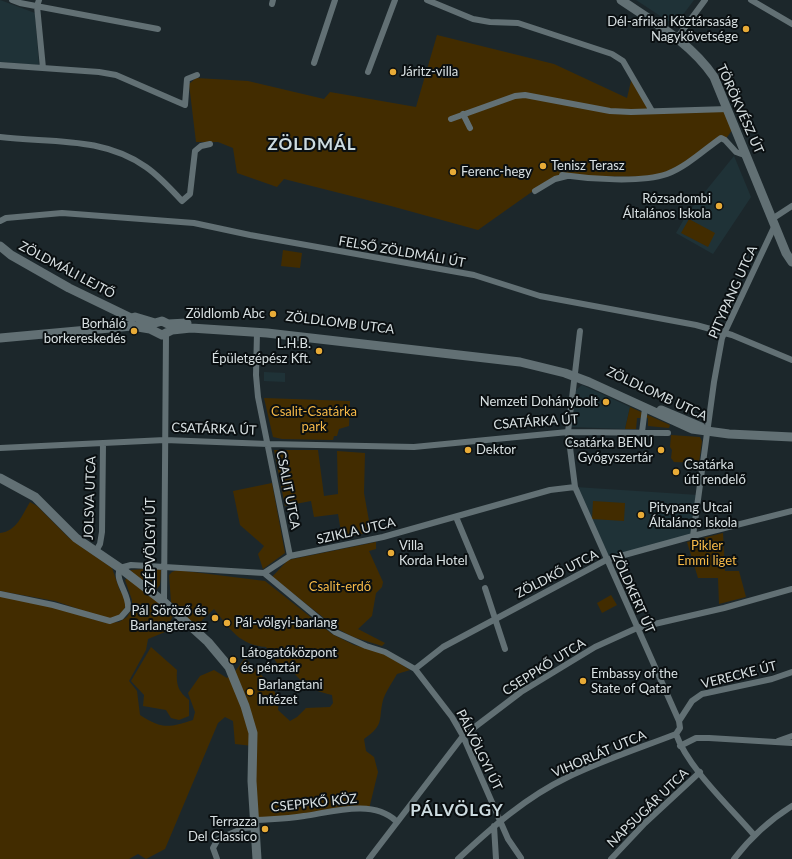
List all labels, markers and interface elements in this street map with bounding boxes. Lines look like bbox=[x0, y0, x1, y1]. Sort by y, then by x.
place label: Dél-afrikai Köztársaság Nagykövetsége bbox=[607, 14, 738, 45]
marker: Dél-afrikai Köztársaság Nagykövetsége bbox=[741, 24, 751, 34]
street label: TÖRÖKVÉSZ ÚT bbox=[713, 62, 767, 156]
place label: Járitz-villa bbox=[401, 64, 458, 80]
marker: Járitz-villa bbox=[388, 67, 398, 77]
district label: ZÖLDMÁL bbox=[267, 135, 357, 155]
place label: Tenisz Terasz bbox=[551, 158, 625, 174]
marker: Tenisz Terasz bbox=[538, 161, 548, 171]
place label: Ferenc-hegy bbox=[461, 164, 532, 180]
marker: Ferenc-hegy bbox=[448, 167, 458, 177]
place label: Rózsadombi Általános Iskola bbox=[623, 191, 711, 222]
marker: Rózsadombi Általános Iskola bbox=[714, 201, 724, 211]
street label: FELSŐ ZÖLDMÁLI ÚT bbox=[337, 233, 467, 271]
street label: ZÖLDMÁLI LEJTŐ bbox=[16, 238, 118, 302]
street label: PITYPANG UTCA bbox=[705, 243, 761, 341]
place label: Zöldlomb Abc bbox=[186, 306, 265, 322]
marker: Zöldlomb Abc bbox=[268, 309, 278, 319]
street label: ZÖLDLOMB UTCA bbox=[285, 309, 395, 337]
place label: Borháló borkereskedés bbox=[44, 316, 126, 347]
marker: Borháló borkereskedés bbox=[129, 326, 139, 336]
place label: L.H.B. Épületgépész Kft. bbox=[212, 336, 311, 367]
marker: L.H.B. Épületgépész Kft. bbox=[314, 346, 324, 356]
street label: ZÖLDLOMB UTCA bbox=[604, 364, 710, 424]
place label: Nemzeti Dohánybolt bbox=[480, 394, 598, 410]
marker: Nemzeti Dohánybolt bbox=[601, 397, 611, 407]
park label: Csalit-Csatárka park bbox=[271, 404, 357, 435]
street label: CSATÁRKA ÚT bbox=[493, 411, 579, 433]
street label: CSATÁRKA ÚT bbox=[171, 420, 257, 438]
place label: Csatárka BENU Gyógyszertár bbox=[565, 435, 653, 466]
place label: Dektor bbox=[476, 442, 516, 458]
marker: Dektor bbox=[463, 445, 473, 455]
marker: Csatárka BENU Gyógyszertár bbox=[656, 445, 666, 455]
street label: CSALIT UTCA bbox=[273, 449, 303, 531]
street label: JOLSVA UTCA bbox=[81, 456, 99, 540]
place label: Csatárka úti rendelő bbox=[684, 457, 746, 488]
marker: Csatárka úti rendelő bbox=[671, 467, 681, 477]
street label: SZÉPVÖLGYI ÚT bbox=[143, 498, 159, 594]
place label: Pitypang Utcai Általános Iskola bbox=[649, 500, 737, 531]
marker: Pitypang Utcai Általános Iskola bbox=[636, 510, 646, 520]
street label: SZIKLA UTCA bbox=[315, 514, 397, 548]
place label: Villa Korda Hotel bbox=[399, 538, 468, 569]
park label: Pikler Emmi liget bbox=[677, 538, 737, 569]
street label: ZÖLDKŐ UTCA bbox=[513, 546, 601, 602]
marker: Villa Korda Hotel bbox=[386, 548, 396, 558]
street label: ZÖLDKERT ÚT bbox=[608, 550, 658, 636]
park label: Csalit-erdő bbox=[309, 579, 371, 595]
place label: Pál Söröző és Barlangterasz bbox=[130, 603, 207, 634]
marker: Pál Söröző és Barlangterasz bbox=[210, 613, 220, 623]
place label: Pál-völgyi-barlang bbox=[235, 615, 337, 631]
marker: Pál-völgyi-barlang bbox=[222, 618, 232, 628]
street label: CSEPPKŐ UTCA bbox=[500, 635, 588, 699]
place label: Látogatóközpont és pénztár bbox=[241, 645, 337, 676]
marker: Látogatóközpont és pénztár bbox=[228, 655, 238, 665]
street label: VERECKE ÚT bbox=[700, 658, 778, 692]
place label: Embassy of the State of Qatar bbox=[591, 666, 678, 697]
marker: Embassy of the State of Qatar bbox=[578, 676, 588, 686]
place label: Barlangtani Intézet bbox=[258, 677, 323, 708]
marker: Barlangtani Intézet bbox=[245, 687, 255, 697]
street label: PÁLVÖLGYI ÚT bbox=[453, 707, 505, 793]
street label: VIHORLÁT UTCA bbox=[550, 727, 648, 781]
street label: NAPSUGÁR UTCA bbox=[604, 765, 692, 851]
street label: CSEPPKŐ KÖZ bbox=[270, 791, 358, 815]
district label: PÁLVÖLGY bbox=[410, 801, 504, 821]
place label: Terrazza Del Classico bbox=[188, 814, 257, 845]
marker: Terrazza Del Classico bbox=[260, 824, 270, 834]

